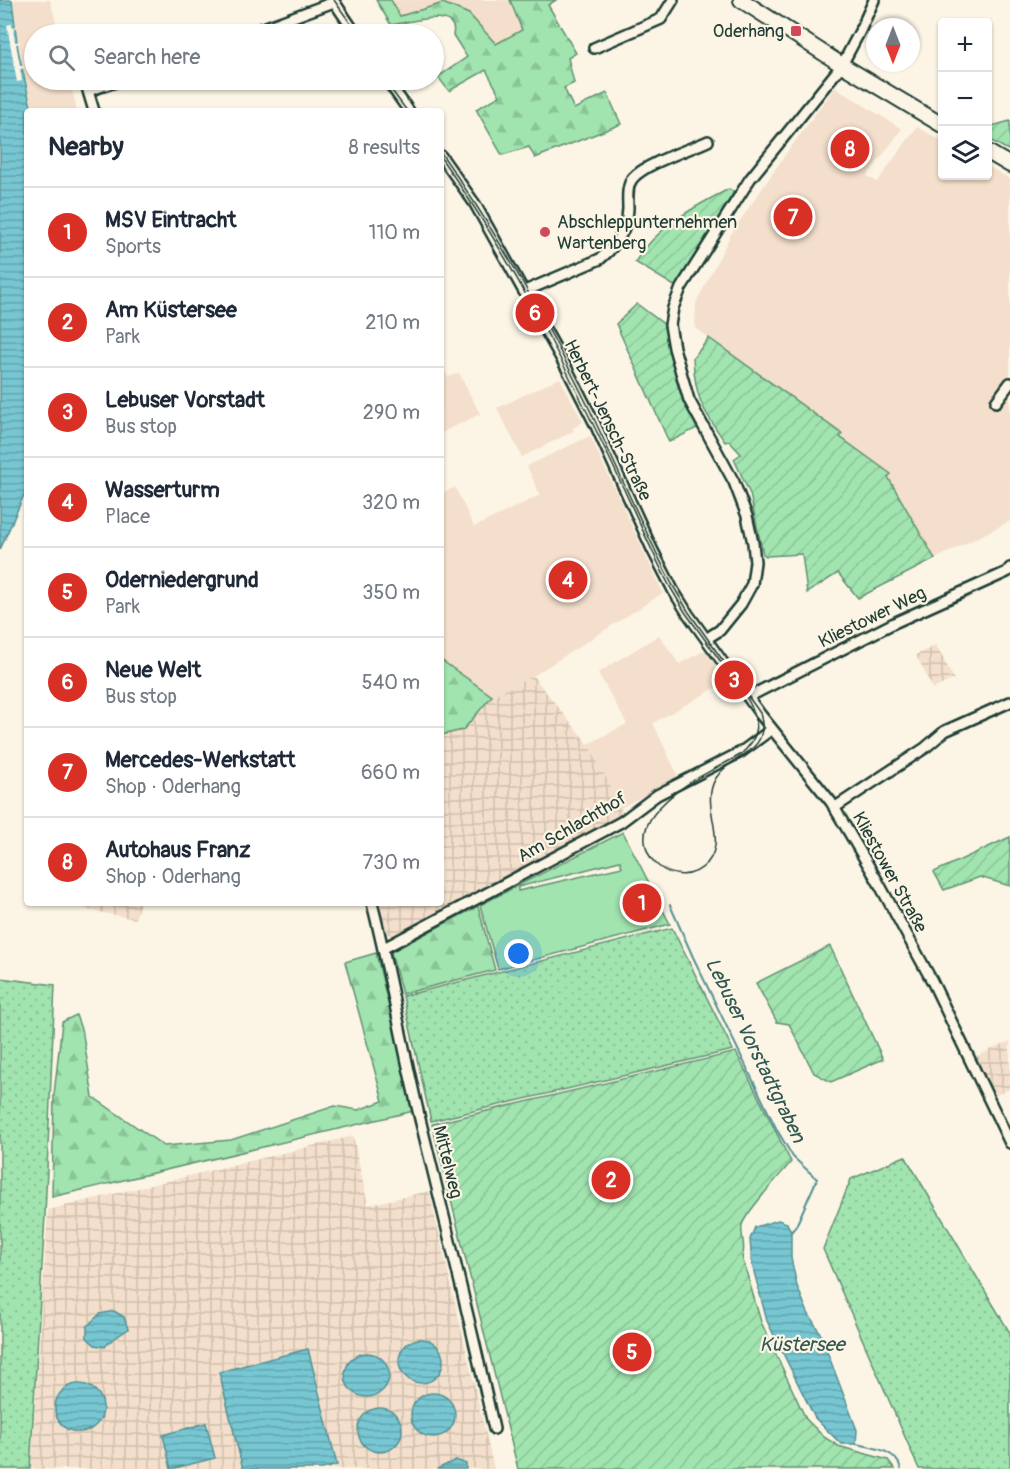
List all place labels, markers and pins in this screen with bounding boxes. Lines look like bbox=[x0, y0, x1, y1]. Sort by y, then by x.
place label: Oderhang bbox=[713, 20, 784, 43]
marker: Oderhang bbox=[789, 24, 803, 38]
pin: 8 bbox=[830, 126, 870, 172]
pin: 7 bbox=[774, 194, 812, 240]
place label: Abschleppunternehmen Wartenberg bbox=[557, 211, 737, 255]
marker: Abschleppunternehmen Wartenberg bbox=[538, 225, 552, 239]
pin: 6 bbox=[516, 290, 554, 336]
pin: 4 bbox=[548, 558, 588, 602]
pin: 3 bbox=[714, 658, 754, 702]
pin: 1 bbox=[622, 880, 662, 926]
pin: 2 bbox=[592, 1158, 630, 1202]
pin: 5 bbox=[612, 1330, 652, 1374]

